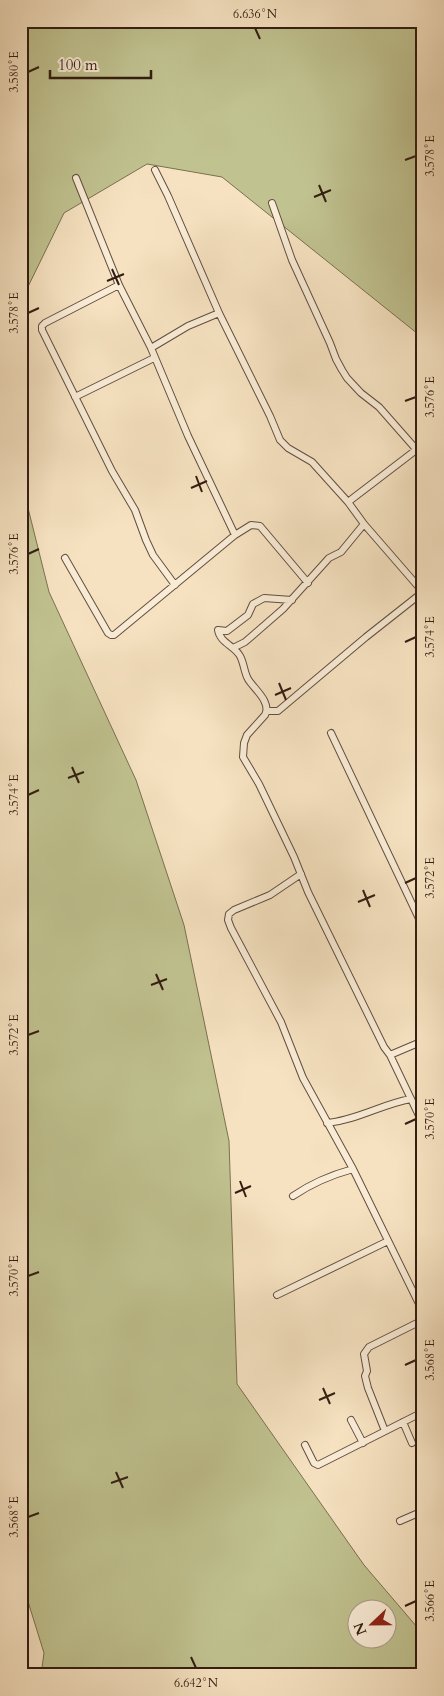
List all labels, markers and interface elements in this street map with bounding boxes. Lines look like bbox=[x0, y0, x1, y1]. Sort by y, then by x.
text: 6.636°N bbox=[233, 6, 278, 22]
scale bar bbox=[50, 48, 151, 80]
text: 3.580°E bbox=[6, 51, 22, 93]
text: 100 m bbox=[58, 55, 98, 75]
text: 3.578°E bbox=[422, 135, 438, 177]
text: 3.578°E bbox=[6, 292, 22, 334]
text: 3.576°E bbox=[422, 376, 438, 418]
text: 3.576°E bbox=[6, 533, 22, 575]
text: 3.574°E bbox=[422, 616, 438, 658]
text: 3.574°E bbox=[6, 774, 22, 816]
text: 3.572°E bbox=[422, 857, 438, 899]
text: 3.572°E bbox=[6, 1014, 22, 1056]
text: 3.570°E bbox=[422, 1098, 438, 1140]
text: 3.570°E bbox=[6, 1255, 22, 1297]
text: 3.568°E bbox=[422, 1339, 438, 1381]
text: 3.568°E bbox=[6, 1496, 22, 1538]
text: 3.566°E bbox=[422, 1580, 438, 1622]
north arrow bbox=[346, 1598, 396, 1648]
text: N bbox=[349, 1619, 371, 1638]
text: 6.642°N bbox=[174, 1675, 219, 1691]

